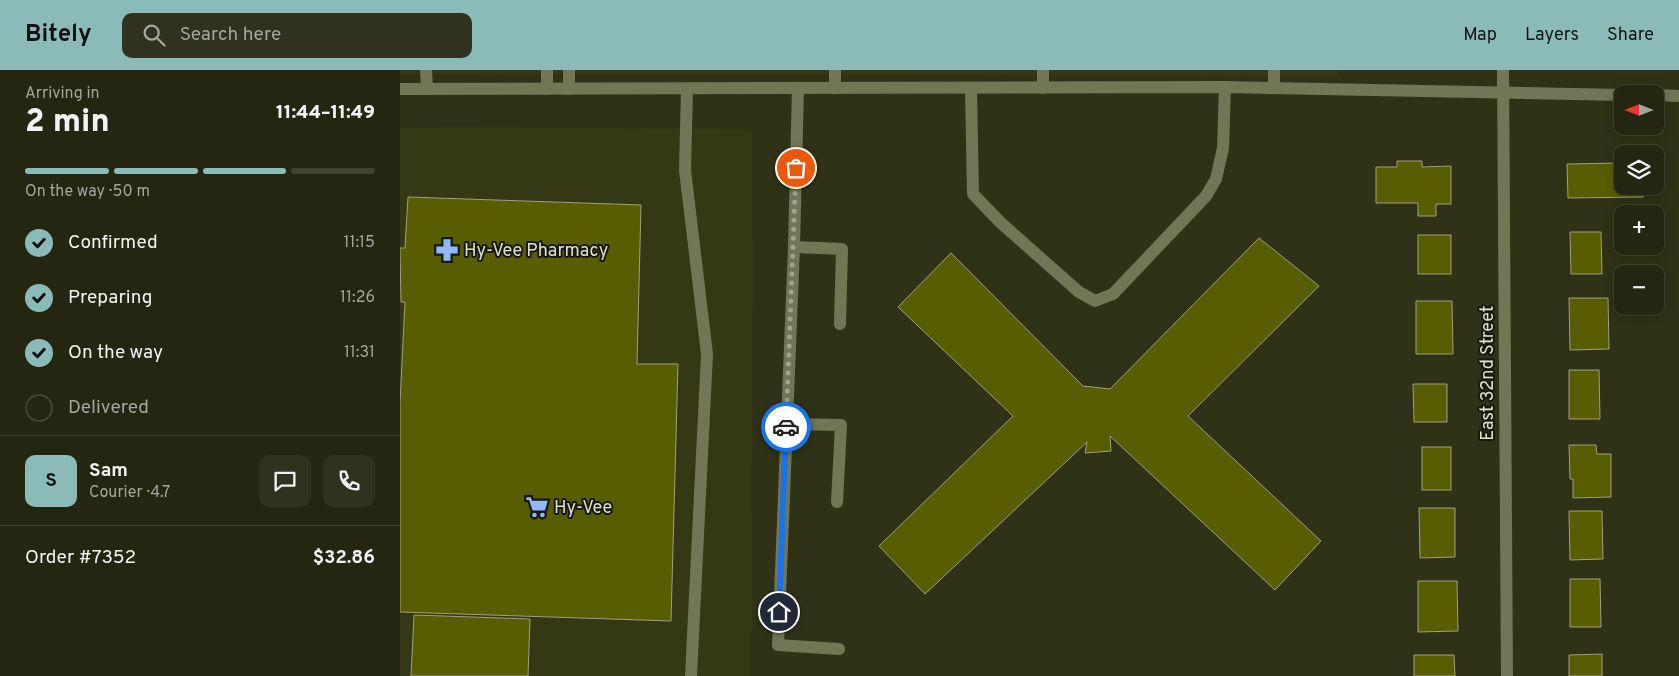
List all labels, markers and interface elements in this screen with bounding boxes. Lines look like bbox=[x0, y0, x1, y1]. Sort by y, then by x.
search box bbox=[122, 13, 472, 58]
text: Bitely bbox=[25, 20, 92, 50]
icon: search bbox=[140, 21, 168, 49]
text: Search here bbox=[180, 23, 281, 47]
text: Map bbox=[1463, 24, 1497, 47]
text: Layers bbox=[1525, 24, 1579, 47]
text: Share bbox=[1607, 24, 1654, 47]
text: Arriving in bbox=[25, 84, 100, 104]
north arrow bbox=[1614, 85, 1664, 135]
map controls bbox=[1614, 85, 1664, 315]
text: 11:44–11:49 bbox=[276, 101, 375, 125]
text: 2 min bbox=[25, 103, 110, 143]
button: layers bbox=[1614, 145, 1664, 195]
pin bbox=[775, 147, 817, 189]
icon: bag bbox=[782, 154, 810, 182]
text: On the way · 50 m bbox=[25, 182, 150, 202]
button: + bbox=[1614, 205, 1664, 255]
icon: check bbox=[25, 229, 53, 257]
text: Confirmed bbox=[68, 231, 158, 255]
text: 11:15 bbox=[344, 233, 375, 253]
pharmacy icon: Hy-Vee Pharmacy bbox=[434, 237, 460, 263]
place label: Hy-Vee Pharmacy bbox=[464, 240, 608, 263]
button: − bbox=[1614, 265, 1664, 315]
icon: check bbox=[25, 284, 53, 312]
text: Preparing bbox=[68, 286, 152, 310]
text: 11:26 bbox=[340, 288, 375, 308]
street label: East 32nd Street bbox=[1477, 305, 1500, 441]
icon: check bbox=[25, 339, 53, 367]
text: On the way bbox=[68, 341, 163, 365]
text: 11:31 bbox=[344, 343, 375, 363]
text: Delivered bbox=[68, 396, 149, 420]
courier bbox=[761, 402, 811, 452]
icon: car bbox=[772, 413, 800, 441]
button: chat bbox=[259, 455, 311, 507]
button: phone bbox=[323, 455, 375, 507]
text: Sam bbox=[89, 459, 128, 483]
text: S bbox=[45, 469, 57, 493]
text: Courier · 4.7 bbox=[89, 483, 170, 503]
supermarket icon: Hy-Vee bbox=[524, 494, 550, 520]
place label: Hy-Vee bbox=[554, 497, 612, 520]
text: Order #7352 bbox=[25, 546, 136, 570]
text: $32.86 bbox=[313, 546, 375, 570]
pin bbox=[758, 591, 800, 633]
icon: home bbox=[765, 598, 793, 626]

